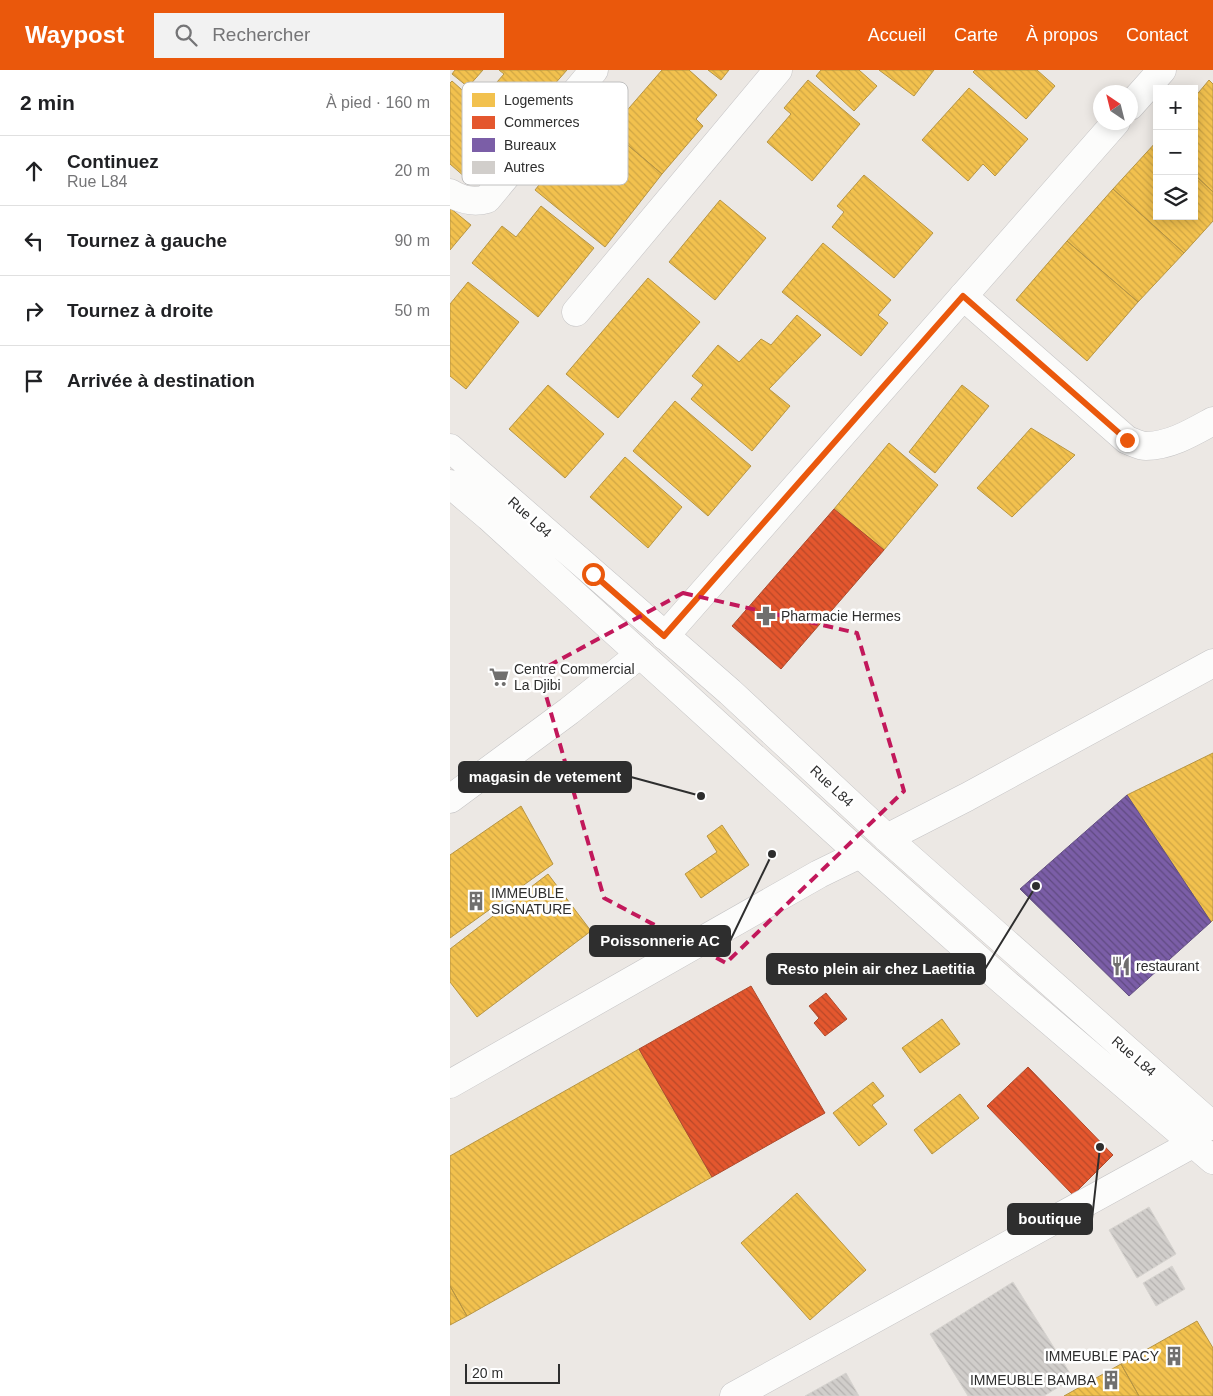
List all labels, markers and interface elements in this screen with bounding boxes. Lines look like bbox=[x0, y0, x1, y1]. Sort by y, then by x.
search box bbox=[154, 13, 504, 58]
text: Waypost bbox=[25, 21, 124, 48]
icon: search bbox=[172, 21, 200, 49]
text: Rechercher bbox=[212, 24, 310, 45]
text: Accueil bbox=[868, 25, 926, 45]
text: Carte bbox=[954, 25, 998, 45]
text: À propos bbox=[1026, 25, 1098, 45]
text: Contact bbox=[1126, 25, 1188, 45]
legend bbox=[462, 82, 628, 185]
north arrow bbox=[1093, 85, 1138, 130]
map controls bbox=[1153, 85, 1198, 220]
button: + bbox=[1153, 85, 1198, 130]
text: 2 min bbox=[20, 91, 75, 114]
text: Logements bbox=[504, 92, 573, 108]
text: À pied · 160 m bbox=[326, 94, 430, 111]
text: Commerces bbox=[504, 114, 579, 130]
button: − bbox=[1153, 130, 1198, 175]
text: Bureaux bbox=[504, 137, 556, 153]
text: Continuez bbox=[67, 151, 159, 172]
icon: ahead bbox=[20, 157, 48, 185]
text: Autres bbox=[504, 159, 544, 175]
text: 20 m bbox=[394, 162, 430, 179]
text: Rue L84 bbox=[67, 173, 128, 190]
button: layers bbox=[1153, 175, 1198, 220]
icon: left bbox=[20, 227, 48, 255]
text: Tournez à gauche bbox=[67, 230, 227, 251]
text: 90 m bbox=[394, 232, 430, 249]
icon: right bbox=[20, 297, 48, 325]
text: Tournez à droite bbox=[67, 300, 213, 321]
text: 50 m bbox=[394, 302, 430, 319]
icon: arrive bbox=[20, 367, 48, 395]
text: Arrivée à destination bbox=[67, 370, 255, 391]
route end bbox=[1116, 429, 1139, 452]
street label: Rue L84 bbox=[505, 493, 555, 541]
route start bbox=[582, 563, 605, 586]
pharmacy icon: Pharmacie Hermes bbox=[755, 605, 777, 627]
place label: Pharmacie Hermes bbox=[781, 608, 901, 624]
place label: Centre Commercial La Djibi bbox=[514, 661, 635, 693]
supermarket icon: Centre Commercial La Djibi bbox=[488, 666, 510, 688]
callout: magasin de vetement bbox=[459, 762, 631, 792]
street label: Rue L84 bbox=[807, 762, 857, 810]
text: magasin de vetement bbox=[469, 768, 621, 785]
place label: IMMEUBLE SIGNATURE bbox=[491, 885, 572, 917]
building icon: IMMEUBLE SIGNATURE bbox=[465, 890, 487, 912]
callout: Poissonnerie AC bbox=[590, 926, 730, 956]
text: Poissonnerie AC bbox=[600, 932, 720, 949]
callout: Resto plein air chez Laetitia bbox=[767, 954, 985, 984]
restaurant icon: restaurant bbox=[1110, 955, 1132, 977]
place label: restaurant bbox=[1136, 958, 1199, 974]
text: Resto plein air chez Laetitia bbox=[777, 960, 975, 977]
street label: Rue L84 bbox=[1109, 1033, 1159, 1080]
callout: boutique bbox=[1008, 1204, 1092, 1234]
text: boutique bbox=[1018, 1210, 1082, 1227]
building icon: IMMEUBLE PACY bbox=[1163, 1345, 1185, 1367]
place label: IMMEUBLE PACY bbox=[1045, 1348, 1160, 1364]
scale bar bbox=[465, 1361, 560, 1384]
text: 20 m bbox=[472, 1365, 503, 1381]
building icon: IMMEUBLE BAMBA bbox=[1100, 1369, 1122, 1391]
place label: IMMEUBLE BAMBA bbox=[970, 1372, 1097, 1388]

